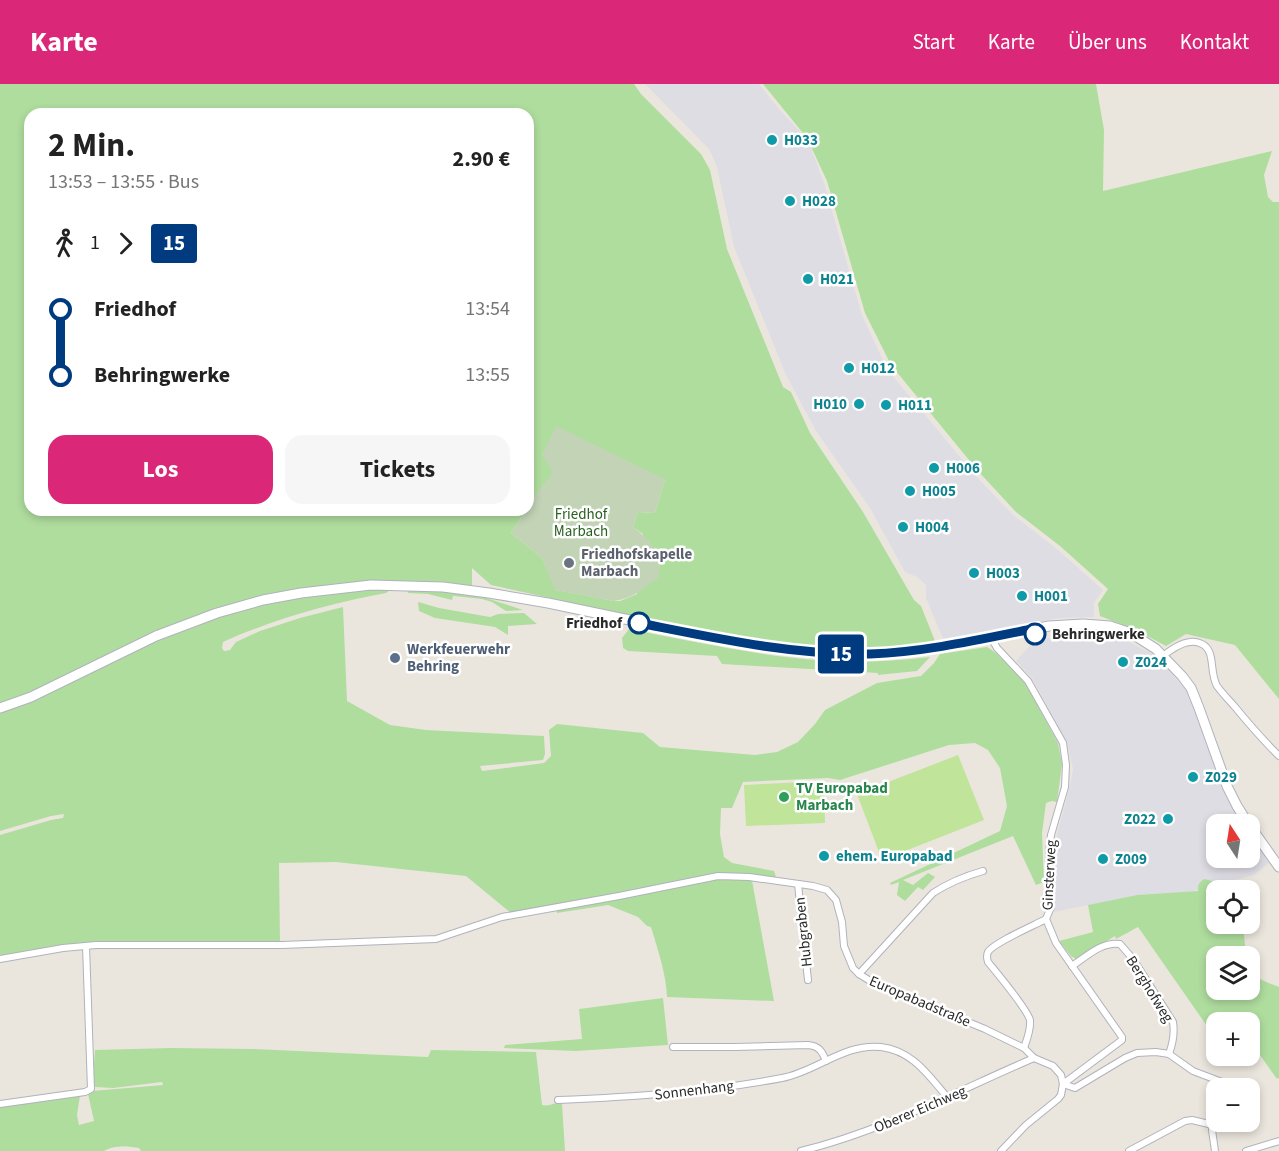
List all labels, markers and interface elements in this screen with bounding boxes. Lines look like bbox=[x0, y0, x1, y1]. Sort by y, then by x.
text: Karte bbox=[30, 22, 98, 62]
text: Start bbox=[912, 27, 955, 57]
text: Karte bbox=[988, 27, 1035, 57]
text: Über uns bbox=[1068, 27, 1147, 57]
text: Kontakt bbox=[1180, 27, 1249, 57]
text: 2 Min. bbox=[48, 122, 135, 169]
place label: H033 bbox=[784, 130, 818, 151]
marker: H033 bbox=[765, 133, 779, 147]
text: 2.90 € bbox=[453, 143, 510, 175]
text: 13:53 – 13:55 · Bus bbox=[48, 168, 199, 196]
place label: H028 bbox=[802, 191, 836, 212]
marker: H028 bbox=[783, 194, 797, 208]
icon: walk bbox=[48, 227, 81, 260]
icon: forward bbox=[109, 227, 142, 260]
text: 15 bbox=[163, 228, 185, 258]
text: 1 bbox=[90, 229, 100, 257]
place label: H021 bbox=[820, 269, 854, 290]
marker: H021 bbox=[801, 272, 815, 286]
text: Friedhof bbox=[94, 293, 176, 325]
text: 13:54 bbox=[465, 295, 510, 323]
place label: H012 bbox=[861, 358, 895, 379]
text: Behringwerke bbox=[94, 359, 230, 391]
text: 13:55 bbox=[465, 361, 510, 389]
marker: H012 bbox=[842, 361, 856, 375]
place label: H010 bbox=[813, 394, 847, 415]
place label: H011 bbox=[898, 395, 932, 416]
marker: H010 bbox=[852, 397, 866, 411]
marker: H011 bbox=[879, 398, 893, 412]
button: Los bbox=[48, 435, 273, 504]
button: Tickets bbox=[285, 435, 510, 504]
place label: H006 bbox=[946, 458, 980, 479]
marker: H006 bbox=[927, 461, 941, 475]
place label: H005 bbox=[922, 481, 956, 502]
marker: H005 bbox=[903, 484, 917, 498]
park label: Friedhof Marbach bbox=[554, 504, 608, 542]
place label: H004 bbox=[915, 517, 949, 538]
marker: H004 bbox=[896, 520, 910, 534]
place label: Friedhofskapelle Marbach bbox=[581, 544, 692, 582]
marker: Friedhofskapelle Marbach bbox=[562, 556, 576, 570]
place label: H003 bbox=[986, 563, 1020, 584]
marker: H003 bbox=[967, 566, 981, 580]
place label: H001 bbox=[1034, 586, 1068, 607]
marker: H001 bbox=[1015, 589, 1029, 603]
marker: Friedhof bbox=[628, 612, 650, 634]
place label: Friedhof bbox=[566, 613, 623, 634]
marker: Behringwerke bbox=[1024, 623, 1046, 645]
place label: Behringwerke bbox=[1052, 624, 1145, 645]
line badge: 15 bbox=[814, 634, 868, 674]
place label: Werkfeuerwehr Behring bbox=[407, 639, 510, 677]
text: 15 bbox=[830, 639, 852, 669]
marker: Werkfeuerwehr Behring bbox=[388, 651, 402, 665]
place label: Z024 bbox=[1135, 652, 1167, 673]
marker: Z024 bbox=[1116, 655, 1130, 669]
place label: Z029 bbox=[1205, 767, 1237, 788]
marker: Z029 bbox=[1186, 770, 1200, 784]
place label: TV Europabad Marbach bbox=[796, 778, 888, 816]
marker: TV Europabad Marbach bbox=[777, 790, 791, 804]
place label: Z022 bbox=[1124, 809, 1156, 830]
marker: Z022 bbox=[1161, 812, 1175, 826]
north arrow bbox=[1206, 814, 1260, 868]
map controls bbox=[1206, 814, 1260, 1132]
street label: Ginsterweg bbox=[1037, 839, 1062, 911]
place label: ehem. Europabad bbox=[836, 846, 953, 867]
marker: ehem. Europabad bbox=[817, 849, 831, 863]
place label: Z009 bbox=[1115, 849, 1147, 870]
marker: Z009 bbox=[1096, 852, 1110, 866]
button: locate bbox=[1206, 880, 1260, 934]
street label: Hubgraben bbox=[789, 896, 818, 968]
button: layers bbox=[1206, 946, 1260, 1000]
street label: Berghofweg bbox=[1121, 952, 1179, 1027]
street label: Europabadstraße bbox=[866, 971, 974, 1032]
button: + bbox=[1206, 1012, 1260, 1066]
street label: Sonnenhang bbox=[653, 1075, 735, 1106]
button: − bbox=[1206, 1078, 1260, 1132]
street label: Oberer Eichweg bbox=[871, 1080, 970, 1138]

